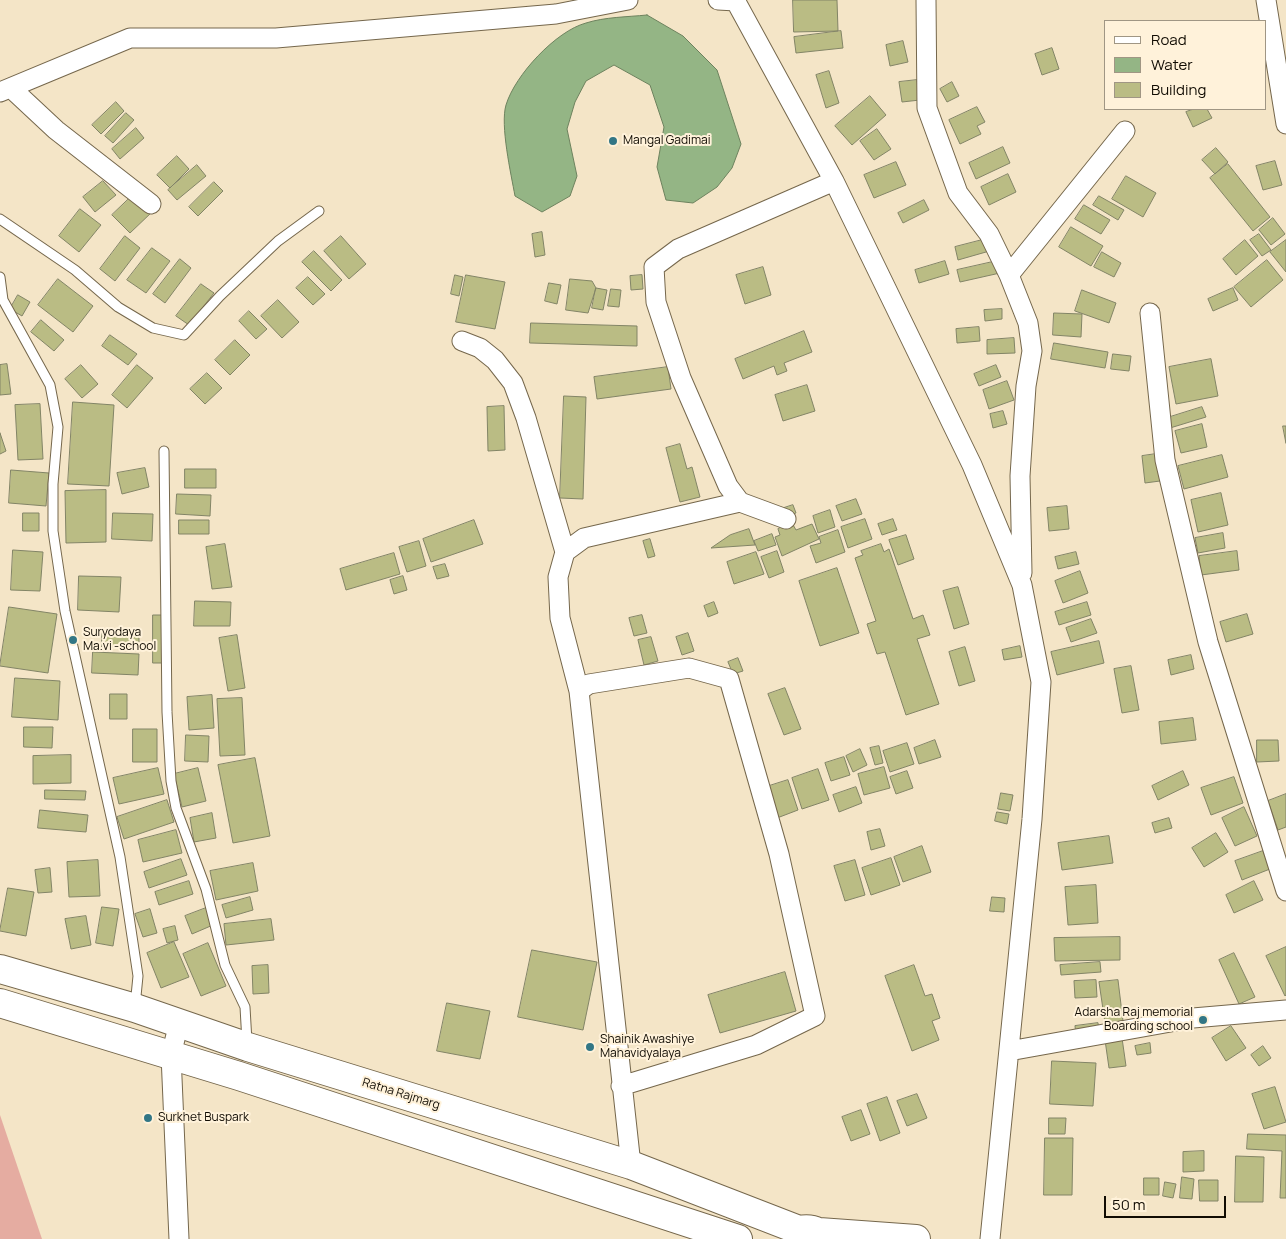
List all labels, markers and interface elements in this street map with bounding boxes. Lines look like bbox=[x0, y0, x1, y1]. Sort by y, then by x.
legend bbox=[1104, 20, 1266, 110]
text: Road bbox=[1151, 29, 1187, 50]
text: Water bbox=[1151, 54, 1193, 75]
text: Building bbox=[1151, 79, 1206, 100]
place label: Mangal Gadimai bbox=[623, 134, 711, 148]
marker: Mangal Gadimai bbox=[607, 135, 619, 147]
place label: Suryodaya Ma.vi -school bbox=[83, 626, 156, 654]
marker: Suryodaya Ma.vi -school bbox=[67, 634, 79, 646]
place label: Adarsha Raj memorial Boarding school bbox=[1075, 1006, 1193, 1034]
marker: Adarsha Raj memorial Boarding school bbox=[1197, 1014, 1209, 1026]
place label: Shainik Awashiye Mahavidyalaya bbox=[600, 1033, 694, 1061]
marker: Shainik Awashiye Mahavidyalaya bbox=[584, 1041, 596, 1053]
street label: Ratna Rajmarg bbox=[360, 1075, 442, 1113]
place label: Surkhet Buspark bbox=[158, 1111, 249, 1125]
marker: Surkhet Buspark bbox=[142, 1112, 154, 1124]
scale bar bbox=[1106, 1186, 1228, 1218]
text: 50 m bbox=[1112, 1194, 1146, 1215]

